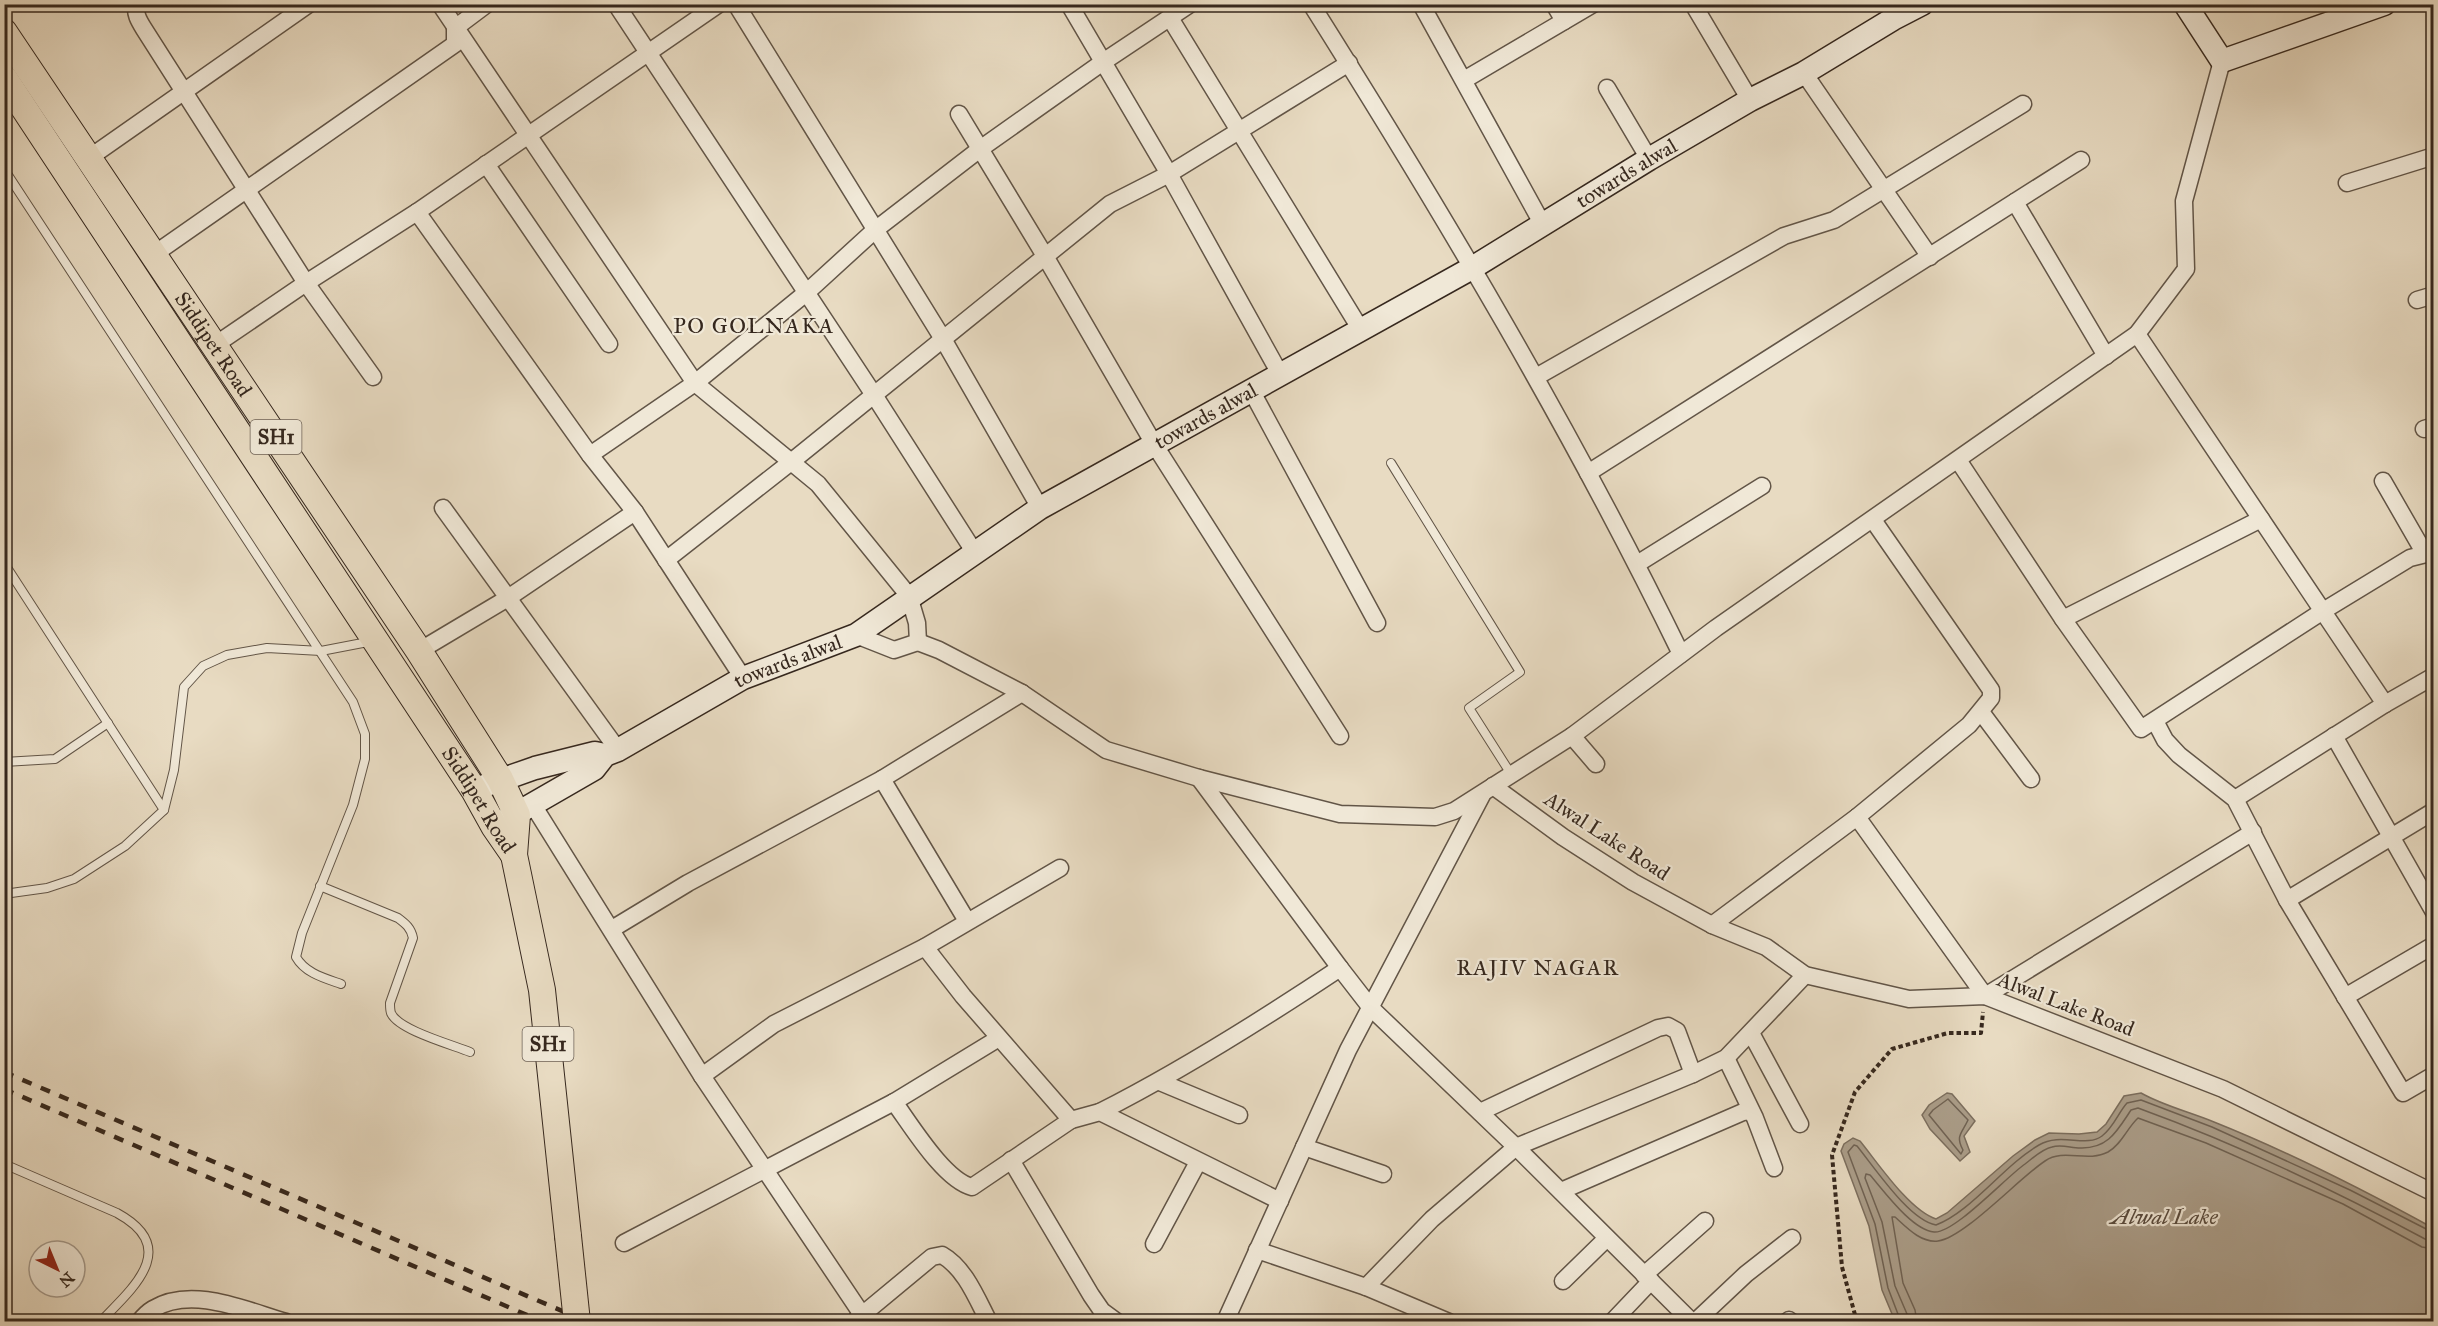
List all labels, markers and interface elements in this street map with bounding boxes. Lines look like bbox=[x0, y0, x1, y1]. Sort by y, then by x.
street label: towards alwal bbox=[1571, 132, 1682, 214]
street label: Siddipet Road bbox=[169, 287, 258, 402]
district label: PO GOLNAKA bbox=[673, 312, 835, 339]
street label: towards alwal bbox=[1149, 377, 1262, 455]
road number: SH1 bbox=[250, 420, 302, 454]
street label: towards alwal bbox=[729, 628, 846, 694]
street label: Siddipet Road bbox=[436, 742, 522, 858]
street label: Alwal Lake Road bbox=[1539, 785, 1675, 886]
district label: RAJIV NAGAR bbox=[1456, 954, 1620, 981]
street label: Alwal Lake Road bbox=[1993, 966, 2138, 1042]
road number: SH1 bbox=[522, 1027, 574, 1061]
water label: Alwal Lake bbox=[2108, 1203, 2218, 1230]
north arrow bbox=[27, 1239, 87, 1299]
text: N bbox=[55, 1268, 78, 1291]

